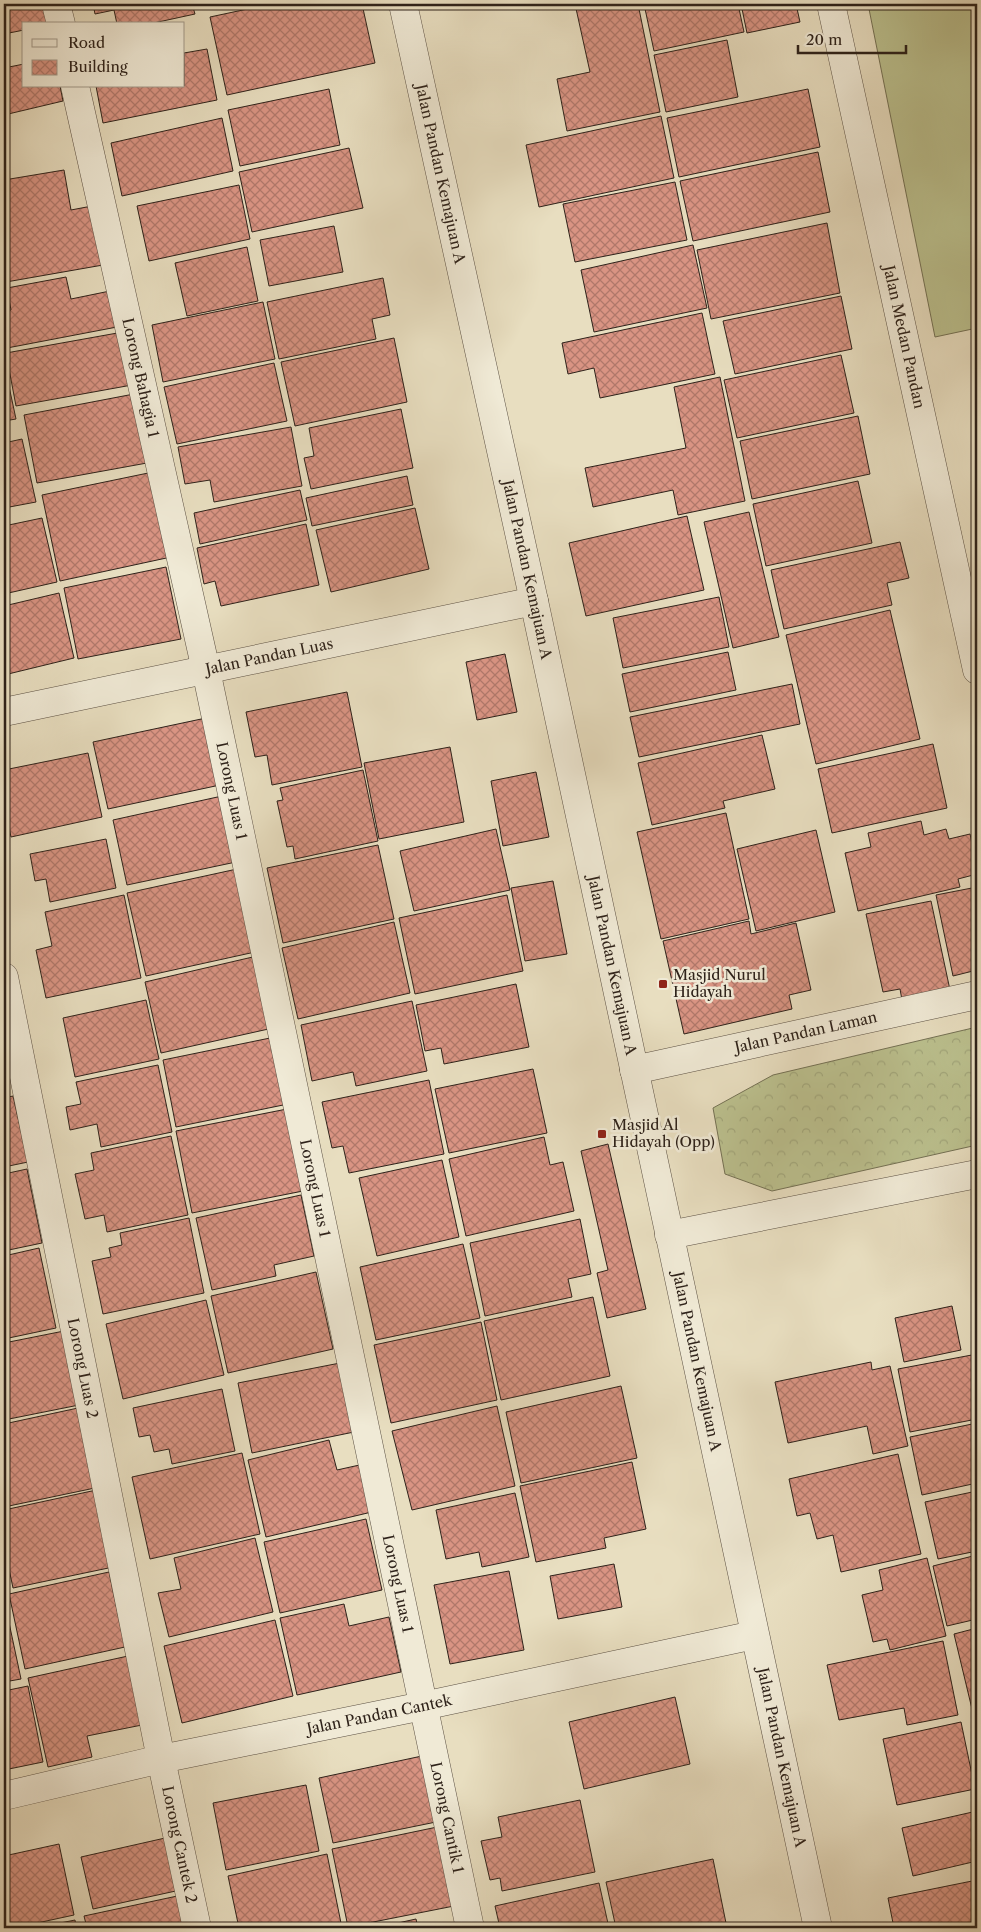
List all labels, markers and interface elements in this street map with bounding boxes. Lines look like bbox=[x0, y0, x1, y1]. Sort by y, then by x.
legend bbox=[22, 22, 185, 88]
scale bar bbox=[798, 22, 906, 54]
text: 20 m bbox=[806, 30, 842, 49]
text: Road bbox=[68, 33, 105, 52]
text: Building bbox=[68, 57, 128, 76]
street label: Jalan Pandan Kemajuan A bbox=[411, 80, 470, 266]
street label: Jalan Medan Pandan bbox=[879, 262, 930, 411]
street label: Lorong Bahagia 1 bbox=[118, 316, 164, 440]
street label: Jalan Pandan Kemajuan A bbox=[498, 476, 556, 662]
street label: Jalan Pandan Luas bbox=[202, 633, 335, 679]
street label: Lorong Luas 1 bbox=[212, 740, 252, 842]
street label: Jalan Pandan Kemajuan A bbox=[584, 872, 641, 1058]
place label: Masjid Nurul Hidayah bbox=[673, 965, 766, 1001]
marker: Masjid Nurul Hidayah bbox=[657, 978, 669, 990]
street label: Jalan Pandan Laman bbox=[731, 1007, 879, 1057]
place label: Masjid Al Hidayah (Opp) bbox=[612, 1115, 715, 1151]
marker: Masjid Al Hidayah (Opp) bbox=[596, 1128, 608, 1140]
street label: Lorong Luas 1 bbox=[296, 1137, 335, 1239]
street label: Jalan Pandan Kemajuan A bbox=[668, 1268, 726, 1454]
street label: Lorong Luas 2 bbox=[64, 1316, 102, 1420]
street label: Lorong Luas 1 bbox=[379, 1533, 418, 1635]
street label: Jalan Pandan Kemajuan A bbox=[753, 1664, 811, 1850]
street label: Jalan Pandan Cantek bbox=[303, 1690, 455, 1739]
street label: Lorong Cantik 1 bbox=[426, 1760, 468, 1875]
street label: Lorong Cantek 2 bbox=[158, 1784, 201, 1905]

